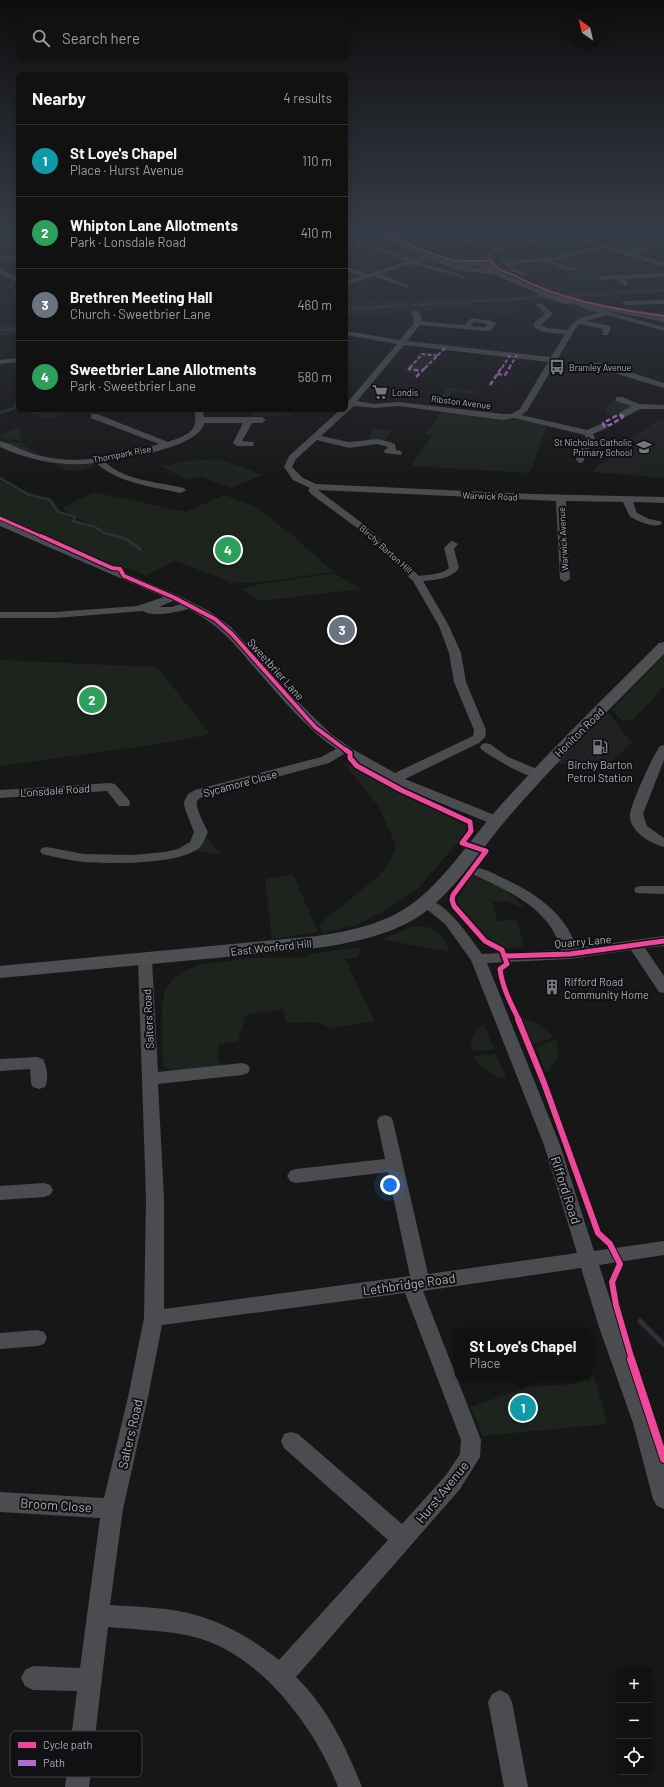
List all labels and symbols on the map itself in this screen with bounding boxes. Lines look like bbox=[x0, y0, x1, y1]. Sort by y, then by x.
north arrow bbox=[568, 12, 604, 48]
bus stop icon: Bramley Avenue bbox=[548, 358, 566, 376]
place label: Bramley Avenue bbox=[569, 362, 631, 373]
supermarket icon: Londis bbox=[371, 383, 389, 401]
place label: Londis bbox=[392, 387, 418, 398]
street label: Ribston Avenue bbox=[430, 393, 492, 411]
place label: St Nicholas Catholic Primary School bbox=[554, 437, 632, 458]
school or university icon: St Nicholas Catholic Primary School bbox=[635, 438, 653, 456]
street label: Thornpark Rise bbox=[92, 443, 152, 465]
street label: Warwick Road bbox=[462, 490, 518, 502]
street label: Warwick Avenue bbox=[556, 507, 570, 571]
street label: Birchy Barton Hill bbox=[357, 522, 415, 576]
pin: 4 bbox=[215, 535, 241, 565]
pin: 3 bbox=[329, 615, 355, 645]
street label: Sweetbrier Lane bbox=[245, 636, 307, 703]
pin: 2 bbox=[79, 685, 105, 715]
street label: Honiton Road bbox=[552, 705, 606, 759]
fuel station icon: Birchy Barton Petrol Station bbox=[591, 738, 609, 756]
place label: Birchy Barton Petrol Station bbox=[567, 758, 633, 784]
street label: Sycamore Close bbox=[202, 767, 279, 799]
street label: Lonsdale Road bbox=[20, 781, 90, 799]
street label: Quarry Lane bbox=[554, 932, 612, 950]
street label: East Wonford Hill bbox=[230, 936, 312, 958]
place label: Rifford Road Community Home bbox=[564, 975, 649, 1001]
building icon: Rifford Road Community Home bbox=[543, 978, 561, 996]
street label: Salters Road bbox=[140, 989, 156, 1049]
street label: Rifford Road bbox=[548, 1154, 584, 1226]
your location bbox=[380, 1175, 400, 1195]
street label: Lethbridge Road bbox=[362, 1270, 456, 1298]
pin: 1 bbox=[510, 1393, 536, 1423]
street label: Salters Road bbox=[114, 1398, 146, 1470]
street label: Hurst Avenue bbox=[412, 1458, 472, 1526]
street label: Broom Close bbox=[20, 1495, 92, 1515]
legend bbox=[10, 1731, 142, 1777]
text: Cycle path bbox=[43, 1738, 93, 1751]
text: Path bbox=[43, 1756, 65, 1769]

